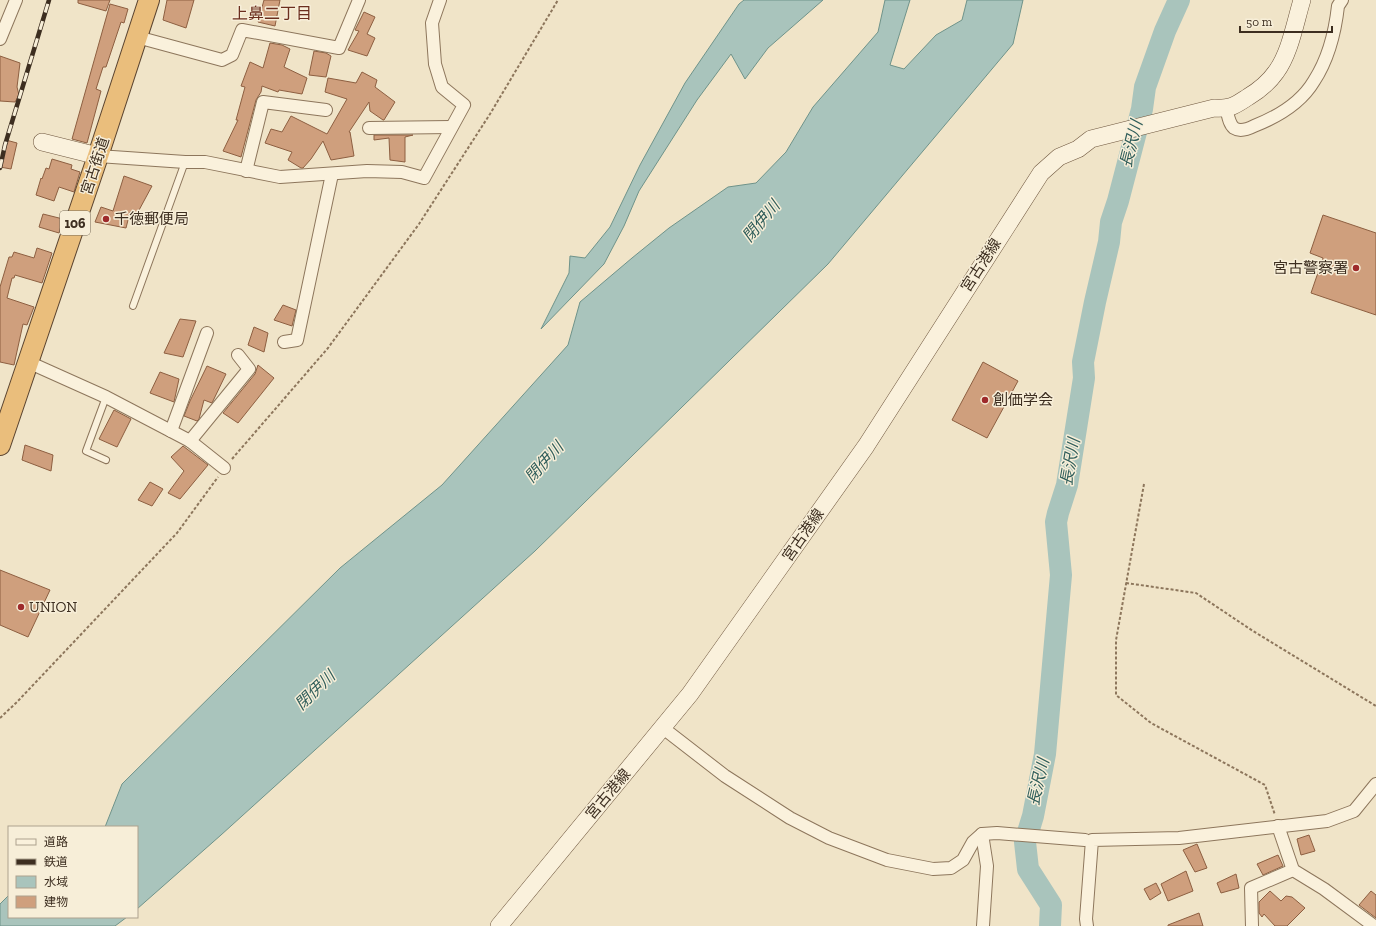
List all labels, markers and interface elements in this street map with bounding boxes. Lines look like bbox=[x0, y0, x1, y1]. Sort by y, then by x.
district label: 上鼻二丁目 bbox=[232, 4, 312, 23]
scale bar bbox=[1240, 8, 1332, 34]
text: 50 m bbox=[1246, 15, 1273, 29]
water label: 長沢川 bbox=[1116, 116, 1147, 170]
street label: 宮古街道 bbox=[77, 135, 113, 197]
water label: 閉伊川 bbox=[738, 195, 785, 245]
place label: 千徳郵便局 bbox=[114, 210, 189, 228]
road number: 106 bbox=[60, 211, 90, 235]
marker: 千徳郵便局 bbox=[101, 214, 111, 224]
street label: 宮古港線 bbox=[957, 235, 1005, 295]
place label: 宮古警察署 bbox=[1273, 259, 1348, 277]
marker: 宮古警察署 bbox=[1351, 263, 1361, 273]
place label: 創価学会 bbox=[993, 391, 1053, 409]
marker: 創価学会 bbox=[980, 395, 990, 405]
water label: 長沢川 bbox=[1056, 435, 1084, 487]
water label: 閉伊川 bbox=[521, 436, 568, 486]
street label: 宮古港線 bbox=[778, 505, 828, 565]
place label: UNION bbox=[29, 598, 77, 616]
marker: UNION bbox=[16, 602, 26, 612]
water label: 閉伊川 bbox=[291, 665, 340, 714]
water label: 長沢川 bbox=[1023, 755, 1053, 808]
street label: 宮古港線 bbox=[582, 765, 634, 823]
legend bbox=[8, 826, 138, 918]
text: 道路 bbox=[44, 835, 68, 849]
text: 鉄道 bbox=[44, 855, 68, 869]
text: 水域 bbox=[44, 875, 68, 889]
text: 建物 bbox=[44, 895, 68, 909]

